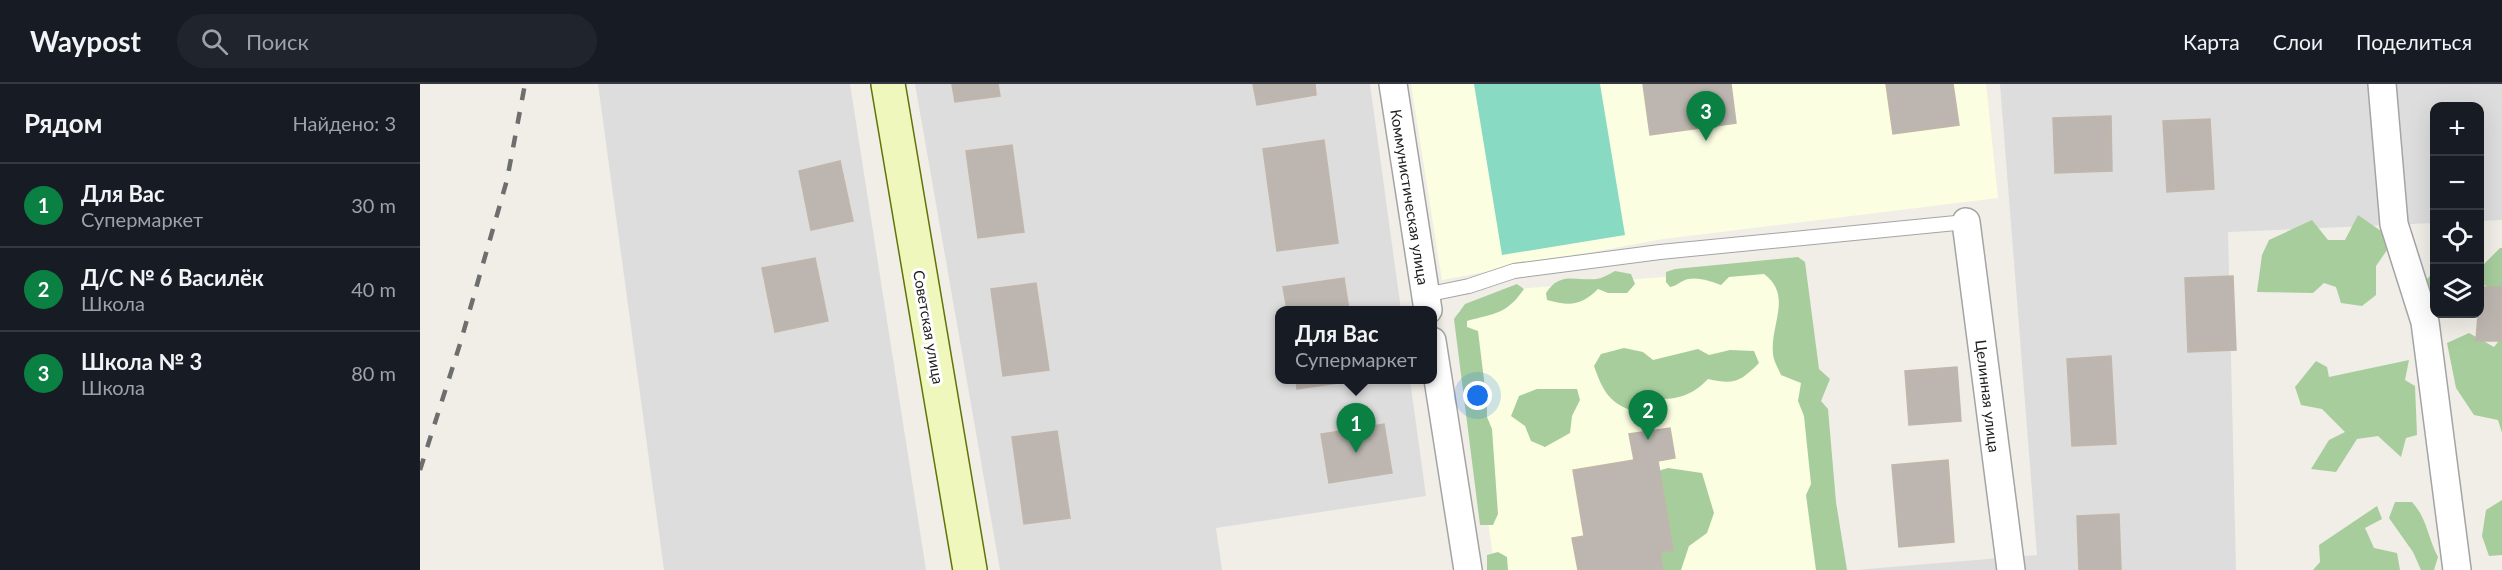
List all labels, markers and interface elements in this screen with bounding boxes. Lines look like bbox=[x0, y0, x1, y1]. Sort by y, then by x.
search box bbox=[177, 14, 597, 68]
text: Waypost bbox=[30, 24, 141, 58]
icon: search bbox=[198, 25, 231, 58]
text: Поиск bbox=[246, 28, 309, 55]
text: Карта bbox=[2183, 29, 2240, 54]
text: Слои bbox=[2273, 29, 2323, 54]
text: Поделиться bbox=[2356, 29, 2472, 54]
pin: 3 bbox=[1686, 92, 1726, 141]
map controls bbox=[2430, 102, 2484, 318]
button: + bbox=[2430, 102, 2484, 156]
text: Рядом bbox=[24, 107, 102, 139]
street label: Коммунистическая улица bbox=[1387, 108, 1433, 286]
text: Найдено: 3 bbox=[293, 111, 396, 135]
button: − bbox=[2430, 156, 2484, 210]
text: Для Вас bbox=[81, 180, 165, 207]
text: 1 bbox=[38, 193, 49, 217]
text: 30 m bbox=[351, 193, 396, 217]
text: Супермаркет bbox=[81, 207, 203, 231]
button: locate bbox=[2430, 210, 2484, 264]
text: Д/С № 6 Василёк bbox=[81, 264, 264, 291]
button: layers bbox=[2430, 264, 2484, 318]
street label: Советская улица bbox=[910, 269, 948, 385]
text: 2 bbox=[38, 277, 49, 301]
text: 40 m bbox=[351, 277, 396, 301]
text: Школа bbox=[81, 291, 145, 315]
popup bbox=[1275, 306, 1437, 384]
text: Для Вас bbox=[1295, 320, 1379, 347]
street label: Целинная улица bbox=[1972, 339, 2004, 453]
text: Супермаркет bbox=[1295, 347, 1417, 371]
text: Школа № 3 bbox=[81, 348, 202, 375]
text: 3 bbox=[38, 361, 49, 385]
text: 80 m bbox=[351, 361, 396, 385]
text: Школа bbox=[81, 375, 145, 399]
your location bbox=[1463, 381, 1492, 410]
pin: 2 bbox=[1628, 390, 1668, 440]
pin: 1 bbox=[1336, 404, 1376, 453]

